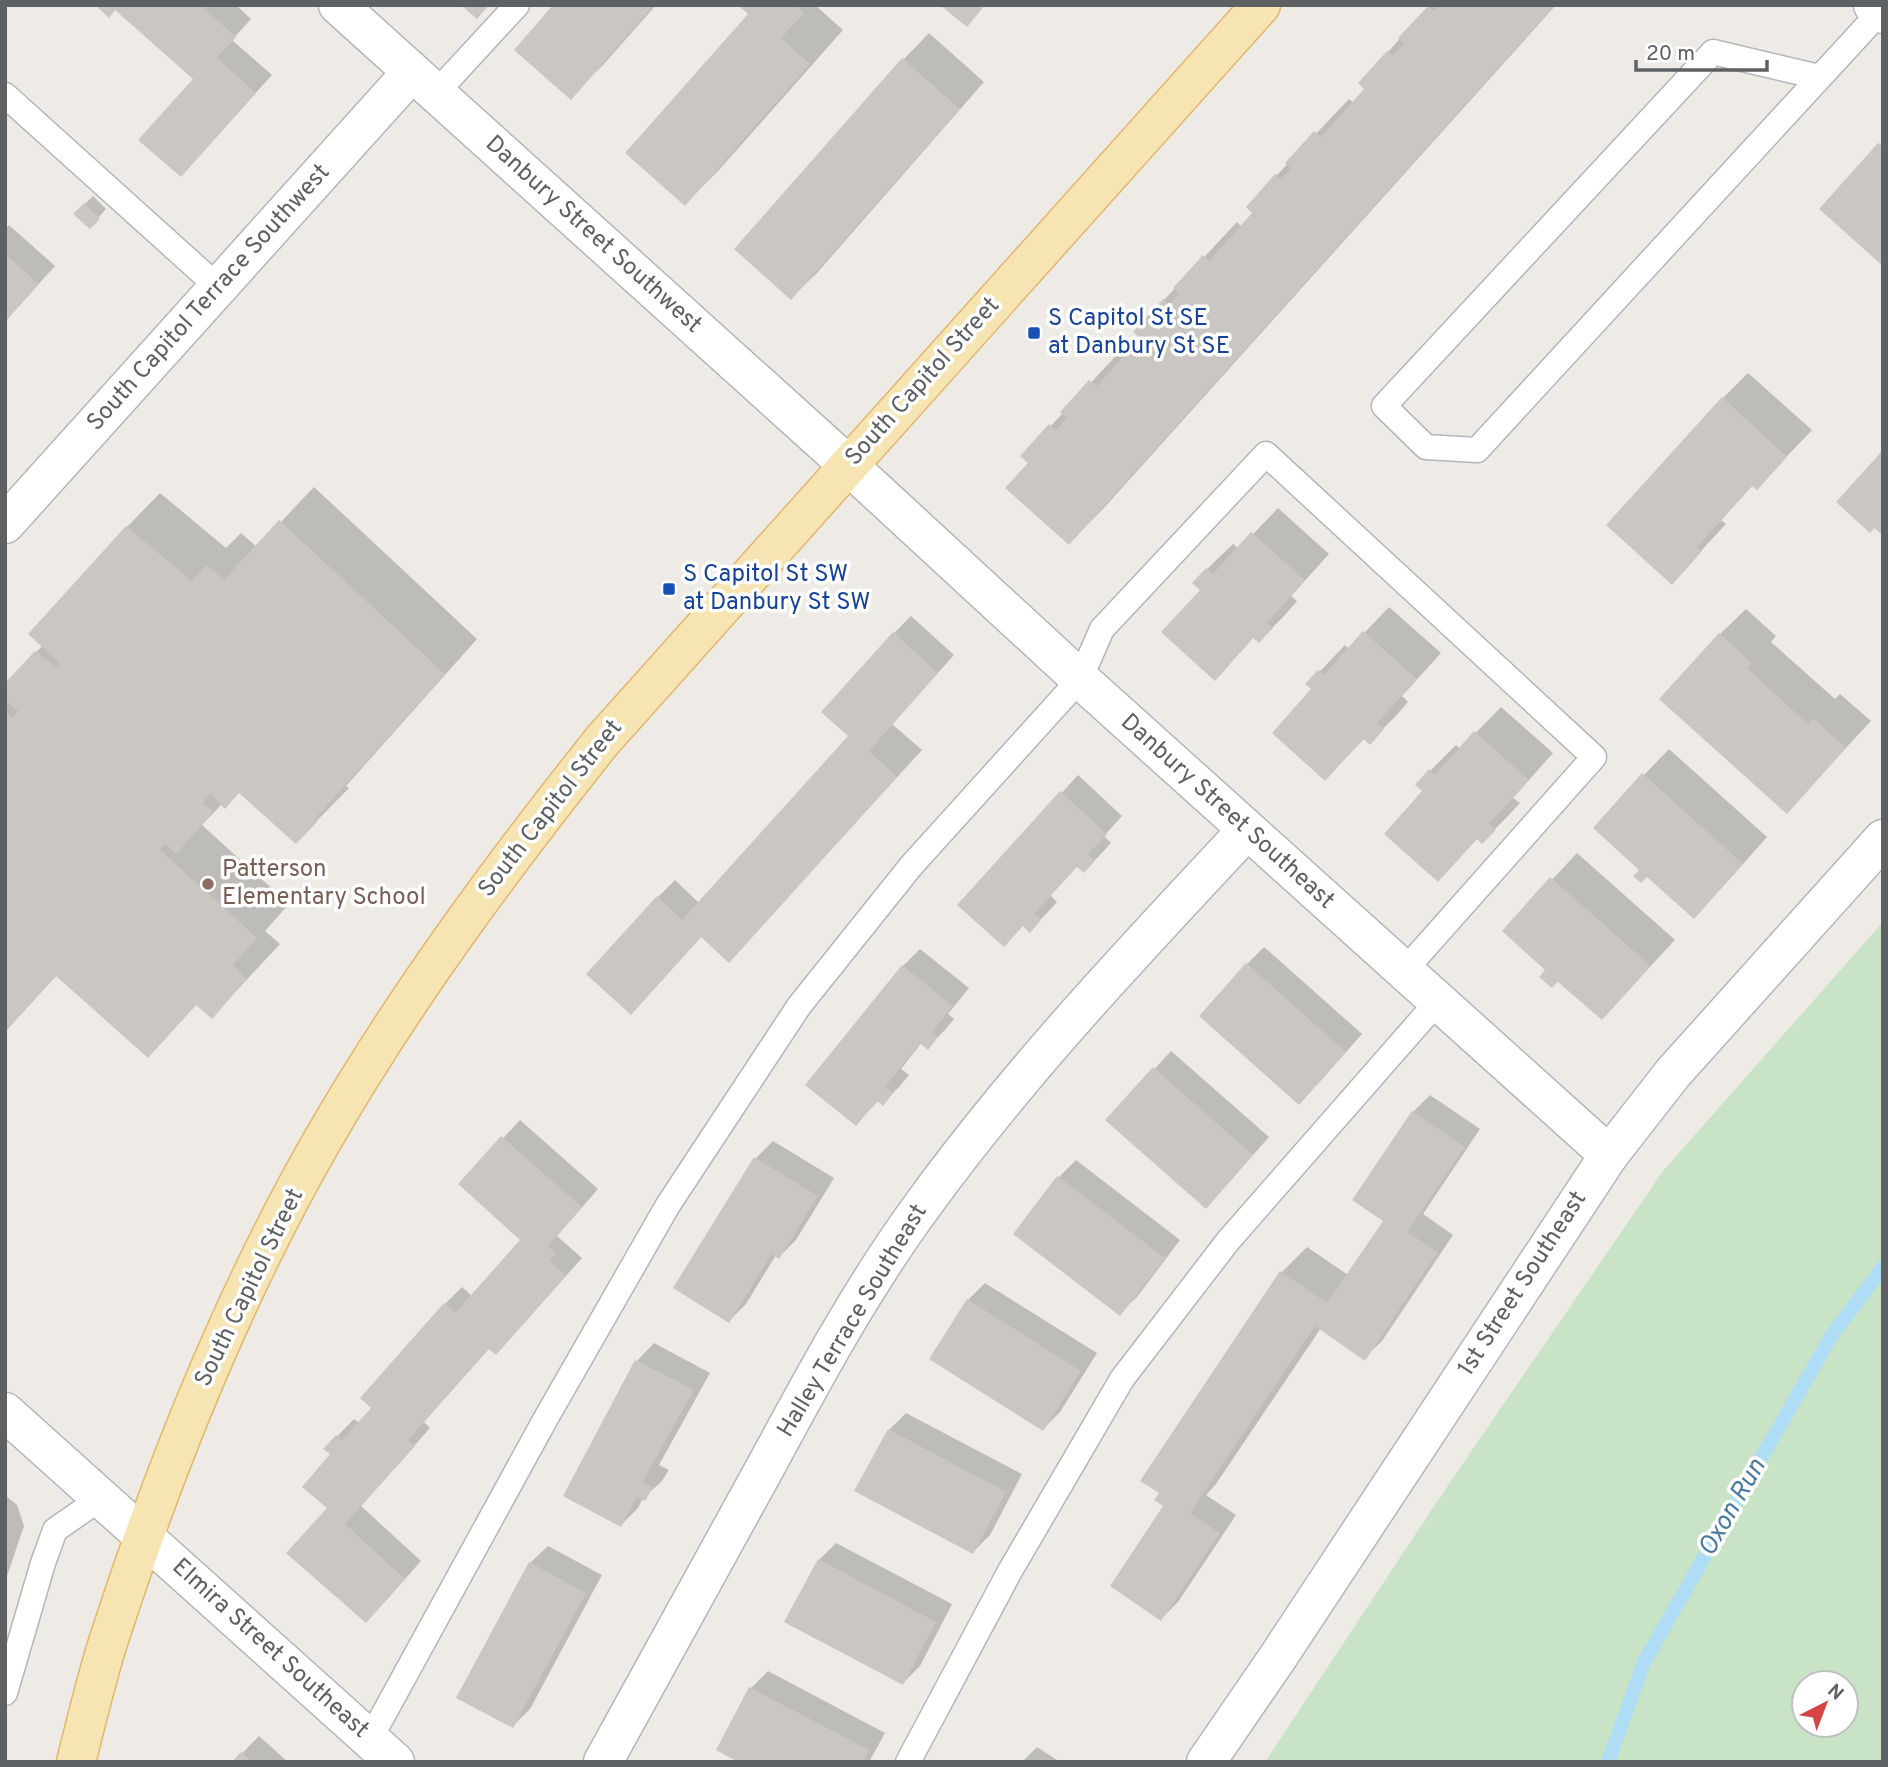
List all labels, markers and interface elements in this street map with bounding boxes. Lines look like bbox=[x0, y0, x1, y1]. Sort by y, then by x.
scale bar bbox=[1636, 28, 1767, 72]
text: 20 m bbox=[1646, 41, 1695, 68]
street label: Danbury Street Southwest bbox=[478, 130, 708, 340]
street label: South Capitol Terrace Southwest bbox=[81, 158, 337, 438]
street label: South Capitol Street bbox=[839, 291, 1007, 473]
place label: S Capitol St SE at Danbury St SE bbox=[1048, 304, 1230, 362]
marker: S Capitol St SE at Danbury St SE bbox=[1026, 325, 1042, 341]
place label: S Capitol St SW at Danbury St SW bbox=[683, 560, 870, 618]
marker: S Capitol St SW at Danbury St SW bbox=[661, 581, 677, 597]
street label: Danbury Street Southeast bbox=[1114, 708, 1340, 916]
street label: South Capitol Street bbox=[472, 714, 630, 904]
place label: Patterson Elementary School bbox=[222, 855, 426, 913]
marker: Patterson Elementary School bbox=[200, 876, 216, 892]
street label: South Capitol Street bbox=[189, 1184, 311, 1392]
street label: 1st Street Southeast bbox=[1452, 1186, 1594, 1382]
street label: Halley Terrace Southeast bbox=[771, 1199, 935, 1443]
water label: Oxon Run bbox=[1692, 1453, 1774, 1563]
street label: Elmira Street Southeast bbox=[165, 1553, 375, 1745]
north arrow bbox=[1790, 1669, 1860, 1739]
text: N bbox=[1822, 1679, 1848, 1706]

